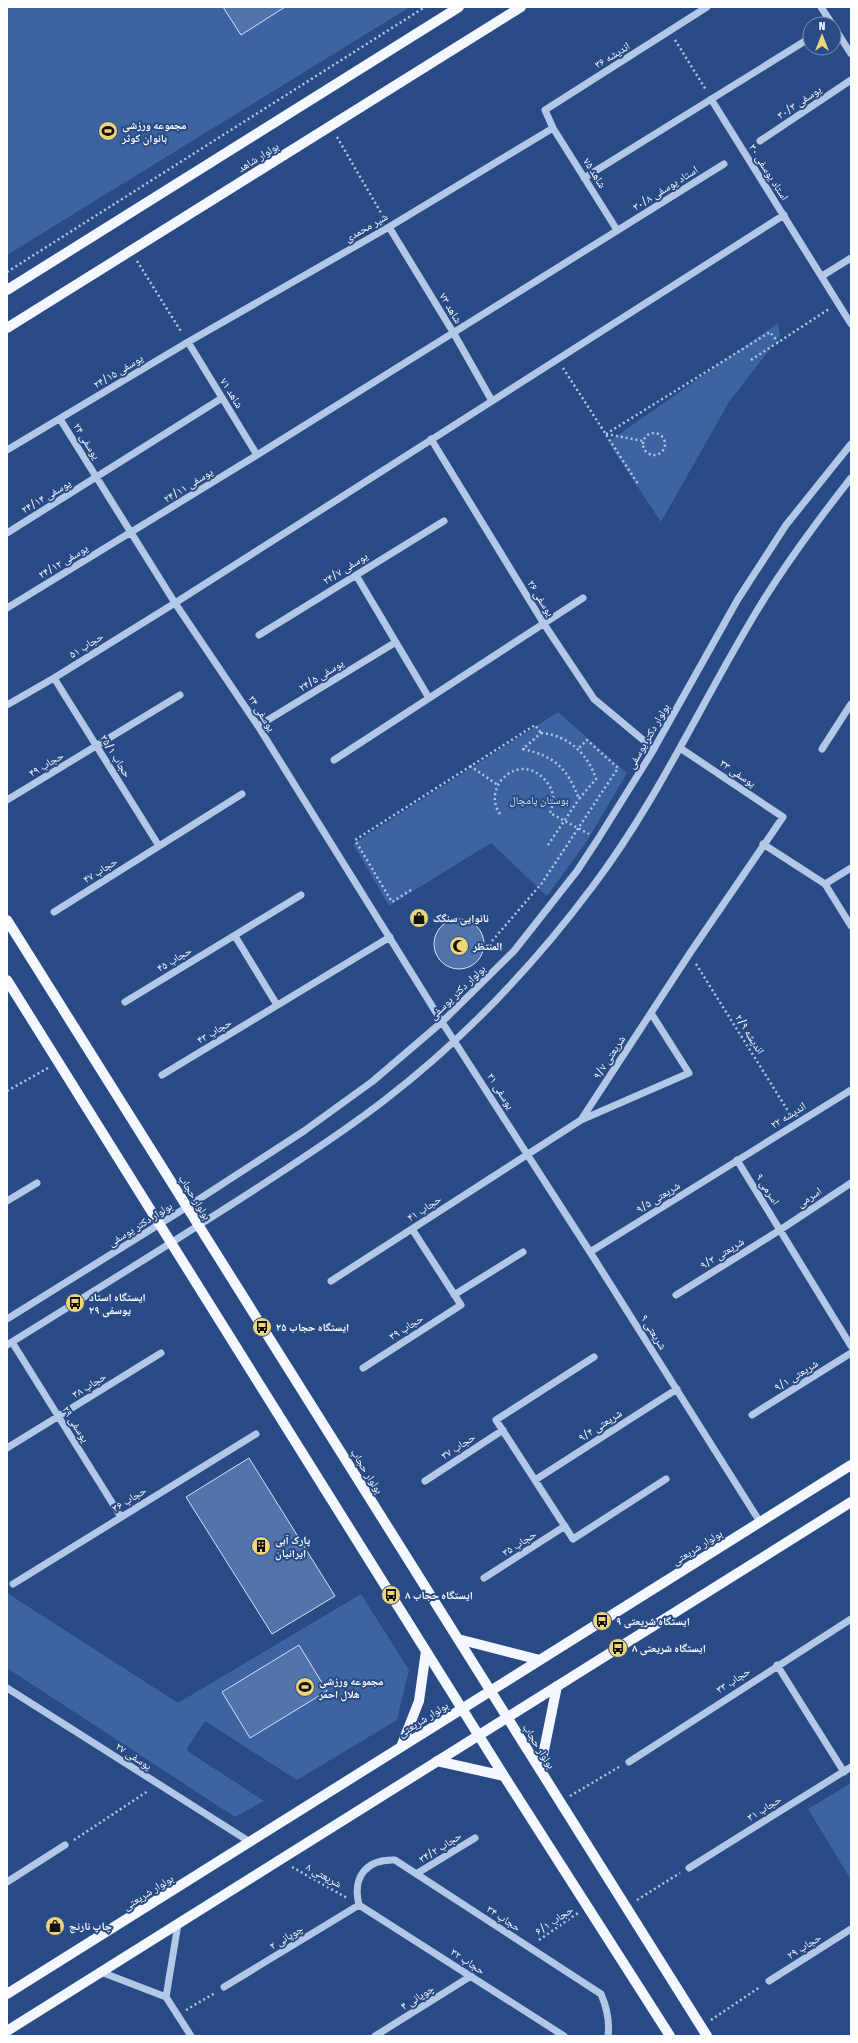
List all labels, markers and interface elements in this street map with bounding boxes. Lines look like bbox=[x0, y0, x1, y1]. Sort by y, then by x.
north arrow bbox=[802, 16, 842, 56]
text: N bbox=[819, 20, 825, 33]
street label: اندیشه ۳۶ bbox=[592, 39, 632, 71]
street label: یوسفی ۳۰/۳ bbox=[775, 83, 824, 122]
place label: مجموعه ورزشی بانوان کوثر bbox=[121, 119, 187, 146]
sports icon: مجموعه ورزشی بانوان کوثر bbox=[97, 120, 119, 142]
street label: بولوار شاهد bbox=[235, 140, 281, 175]
street label: استاد یوسفی ۳۰ bbox=[746, 142, 791, 203]
street label: شاهد ۷۵ bbox=[580, 156, 609, 191]
street label: استاد یوسفی ۳۰/۸ bbox=[630, 163, 700, 214]
street label: شیر محمدی bbox=[343, 210, 390, 245]
street label: شاهد ۷۳ bbox=[436, 291, 465, 326]
street label: یوسفی ۲۴/۱۵ bbox=[91, 351, 146, 391]
street label: شاهد ۷۱ bbox=[217, 376, 246, 411]
street label: یوسفی ۲۴ bbox=[70, 421, 103, 462]
street label: یوسفی ۲۴/۱۱ bbox=[161, 465, 216, 506]
street label: یوسفی ۲۴/۱۴ bbox=[19, 476, 74, 516]
street label: یوسفی ۲۴/۱۲ bbox=[36, 541, 91, 581]
street label: یوسفی ۲۴/۷ bbox=[320, 549, 371, 587]
street label: یوسفی ۲۶ bbox=[524, 578, 557, 619]
street label: حجاب ۵۱ bbox=[67, 630, 106, 661]
street label: یوسفی ۲۴/۵ bbox=[296, 656, 347, 694]
street label: یوسفی ۲۴ bbox=[245, 693, 278, 734]
street label: بولوار دکتر یوسفی bbox=[625, 701, 672, 771]
street label: حجاب ۳۵/۱ bbox=[97, 732, 134, 780]
street label: حجاب ۴۹ bbox=[27, 749, 66, 780]
street label: یوسفی ۳۳ bbox=[717, 757, 759, 790]
park label: بوستان پامچال bbox=[509, 794, 569, 807]
street label: حجاب ۴۷ bbox=[81, 855, 120, 886]
shop icon: نانوایی سنگک bbox=[408, 907, 430, 929]
place label: نانوایی سنگک bbox=[433, 912, 489, 926]
mosque icon: المنتظر bbox=[448, 935, 470, 957]
place label: المنتظر bbox=[472, 940, 502, 953]
street label: حجاب ۴۵ bbox=[155, 944, 194, 975]
street label: بولوار دکتر یوسفی bbox=[427, 962, 488, 1022]
street label: اندیشه ۲/۹ bbox=[732, 1012, 767, 1057]
street label: حجاب ۴۳ bbox=[195, 1016, 234, 1047]
street label: شریعتی ۹/۷ bbox=[591, 1033, 628, 1081]
street label: یوسفی ۳۱ bbox=[484, 1071, 517, 1112]
street label: اندیشه ۲۲ bbox=[768, 1099, 808, 1131]
street label: اسرمی ۹ bbox=[753, 1171, 782, 1207]
street label: بولوار حجاب bbox=[176, 1172, 214, 1222]
street label: شریعتی ۹/۵ bbox=[634, 1179, 683, 1216]
street label: اسرمی bbox=[795, 1185, 824, 1210]
street label: حجاب ۴۱ bbox=[405, 1193, 444, 1224]
street label: بولوار دکتر یوسفی bbox=[106, 1200, 175, 1249]
street label: شریعتی ۹/۳ bbox=[698, 1235, 747, 1272]
place label: ایستگاه استاد یوسفی ۲۹ bbox=[89, 1291, 146, 1318]
bus stop icon: ایستگاه استاد یوسفی ۲۹ bbox=[64, 1292, 86, 1314]
street label: حجاب ۳۹ bbox=[387, 1312, 426, 1343]
street label: شریعتی ۹ bbox=[638, 1312, 669, 1352]
bus stop icon: ایستگاه حجاب ۲۵ bbox=[251, 1316, 273, 1338]
place label: ایستگاه حجاب ۲۵ bbox=[276, 1321, 349, 1334]
street label: شریعتی ۹/۱ bbox=[772, 1357, 821, 1394]
street label: حجاب ۳۸ bbox=[70, 1370, 109, 1401]
street label: یوسفی ۲۹ bbox=[59, 1404, 92, 1445]
street label: شریعتی ۹/۴ bbox=[576, 1407, 624, 1444]
street label: حجاب ۳۷ bbox=[439, 1431, 478, 1462]
street label: بولوار حجاب bbox=[348, 1446, 386, 1496]
street label: حجاب ۳۶ bbox=[110, 1484, 149, 1515]
street label: بولوار شریعتی bbox=[670, 1527, 725, 1568]
street label: حجاب ۳۵ bbox=[500, 1528, 539, 1559]
place label: پارک آبی ایرانیان bbox=[275, 1534, 310, 1561]
building icon: پارک آبی ایرانیان bbox=[250, 1535, 272, 1557]
bus stop icon: ایستگاه حجاب ۸ bbox=[380, 1584, 402, 1606]
place label: ایستگاه حجاب ۸ bbox=[405, 1589, 473, 1602]
bus stop icon: ایستگاه شریعتی ۹ bbox=[591, 1610, 613, 1632]
place label: ایستگاه شریعتی ۹ bbox=[616, 1615, 690, 1629]
bus stop icon: ایستگاه شریعتی ۸ bbox=[607, 1637, 629, 1659]
place label: ایستگاه شریعتی ۸ bbox=[632, 1642, 706, 1656]
street label: حجاب ۳۳ bbox=[714, 1665, 753, 1696]
place label: مجموعه ورزشی هلال احمر bbox=[318, 1675, 384, 1702]
sports icon: مجموعه ورزشی هلال احمر bbox=[294, 1676, 316, 1698]
street label: بولوار شریعتی bbox=[396, 1699, 451, 1740]
street label: بولوار حجاب bbox=[520, 1721, 558, 1771]
street label: یوسفی ۲۷ bbox=[113, 1740, 155, 1773]
street label: حجاب ۳۱ bbox=[745, 1793, 784, 1824]
street label: حجاب ۳۴/۲ bbox=[416, 1829, 464, 1866]
street label: شریعتی ۸ bbox=[304, 1860, 344, 1891]
street label: بولوار شریعتی bbox=[121, 1872, 176, 1913]
street label: حجاب ۳۴ bbox=[484, 1903, 523, 1934]
street label: حجاب ۶/۱ bbox=[533, 1903, 576, 1938]
shop icon: چاپ نارنج bbox=[44, 1915, 66, 1937]
place label: چاپ نارنج bbox=[69, 1920, 112, 1934]
street label: چوپانی ۲ bbox=[267, 1922, 305, 1953]
street label: حجاب ۲۹ bbox=[785, 1931, 824, 1962]
street label: حجاب ۳۲ bbox=[448, 1946, 487, 1977]
street label: چوپانی ۴ bbox=[398, 1982, 436, 2013]

